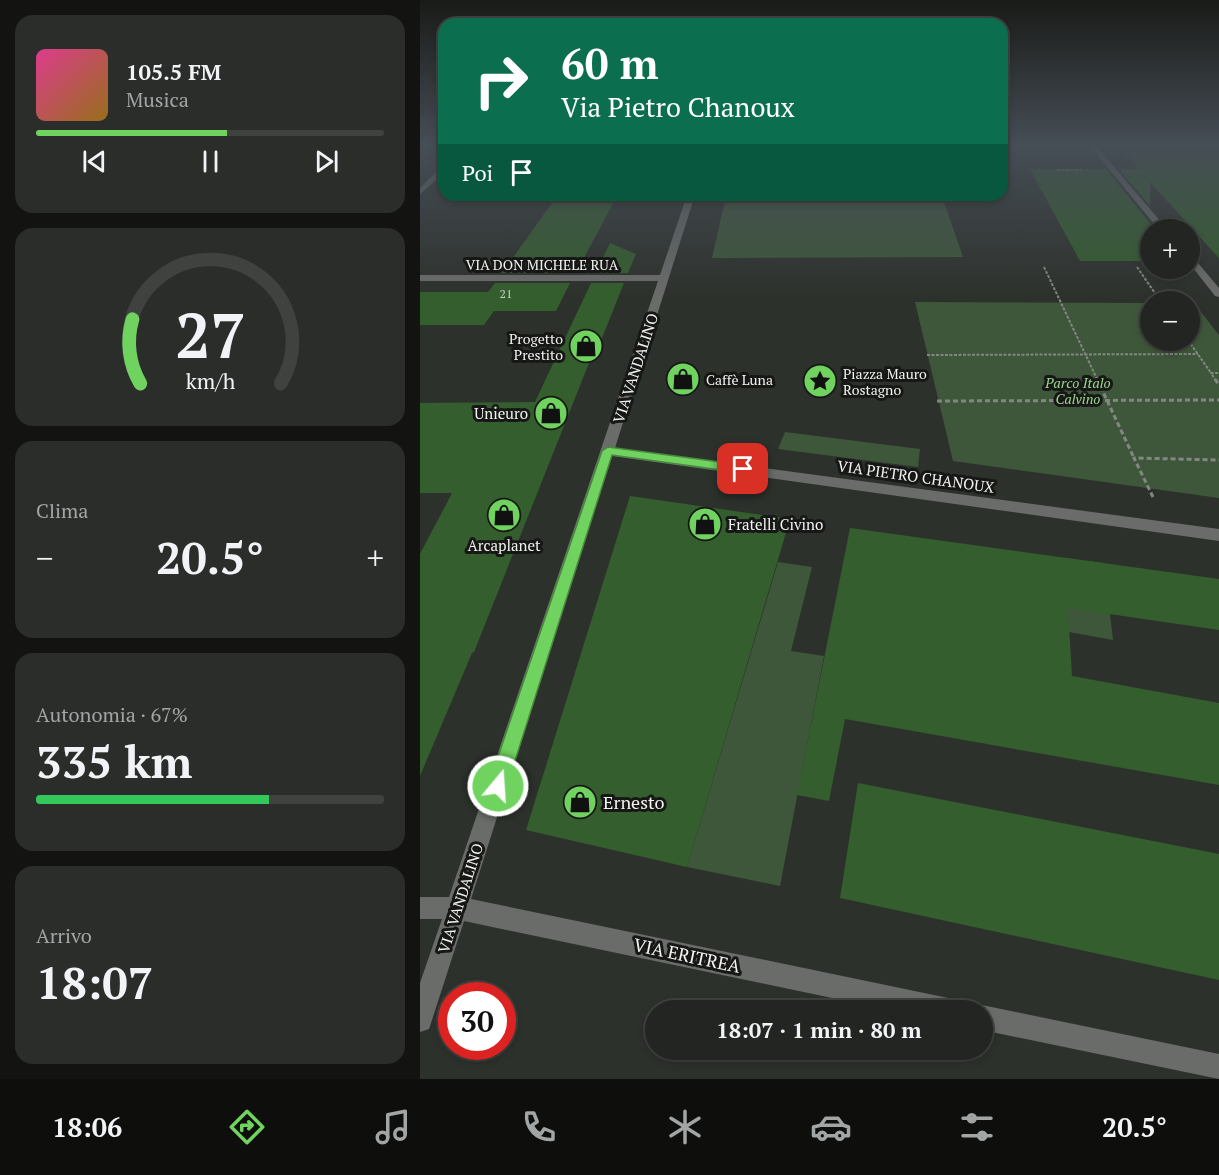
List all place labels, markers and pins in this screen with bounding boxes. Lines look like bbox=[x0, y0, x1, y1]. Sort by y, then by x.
shop icon: Progetto Prestito bbox=[568, 328, 604, 364]
place label: Progetto Prestito bbox=[509, 329, 563, 364]
shop icon: Caffè Luna bbox=[665, 361, 701, 397]
place icon: Piazza Mauro Rostagno bbox=[802, 363, 838, 399]
place label: Piazza Mauro Rostagno bbox=[843, 364, 927, 399]
place label: Caffè Luna bbox=[706, 370, 773, 389]
shop icon: Unieuro bbox=[533, 395, 569, 431]
place label: Unieuro bbox=[474, 403, 528, 423]
pin bbox=[717, 443, 768, 494]
shop icon: Arcaplanet bbox=[486, 497, 522, 533]
shop icon: Fratelli Civino bbox=[687, 506, 723, 542]
place label: Fratelli Civino bbox=[728, 514, 823, 534]
place label: Arcaplanet bbox=[467, 535, 541, 555]
shop icon: Ernesto bbox=[562, 784, 598, 820]
place label: Ernesto bbox=[603, 790, 665, 814]

